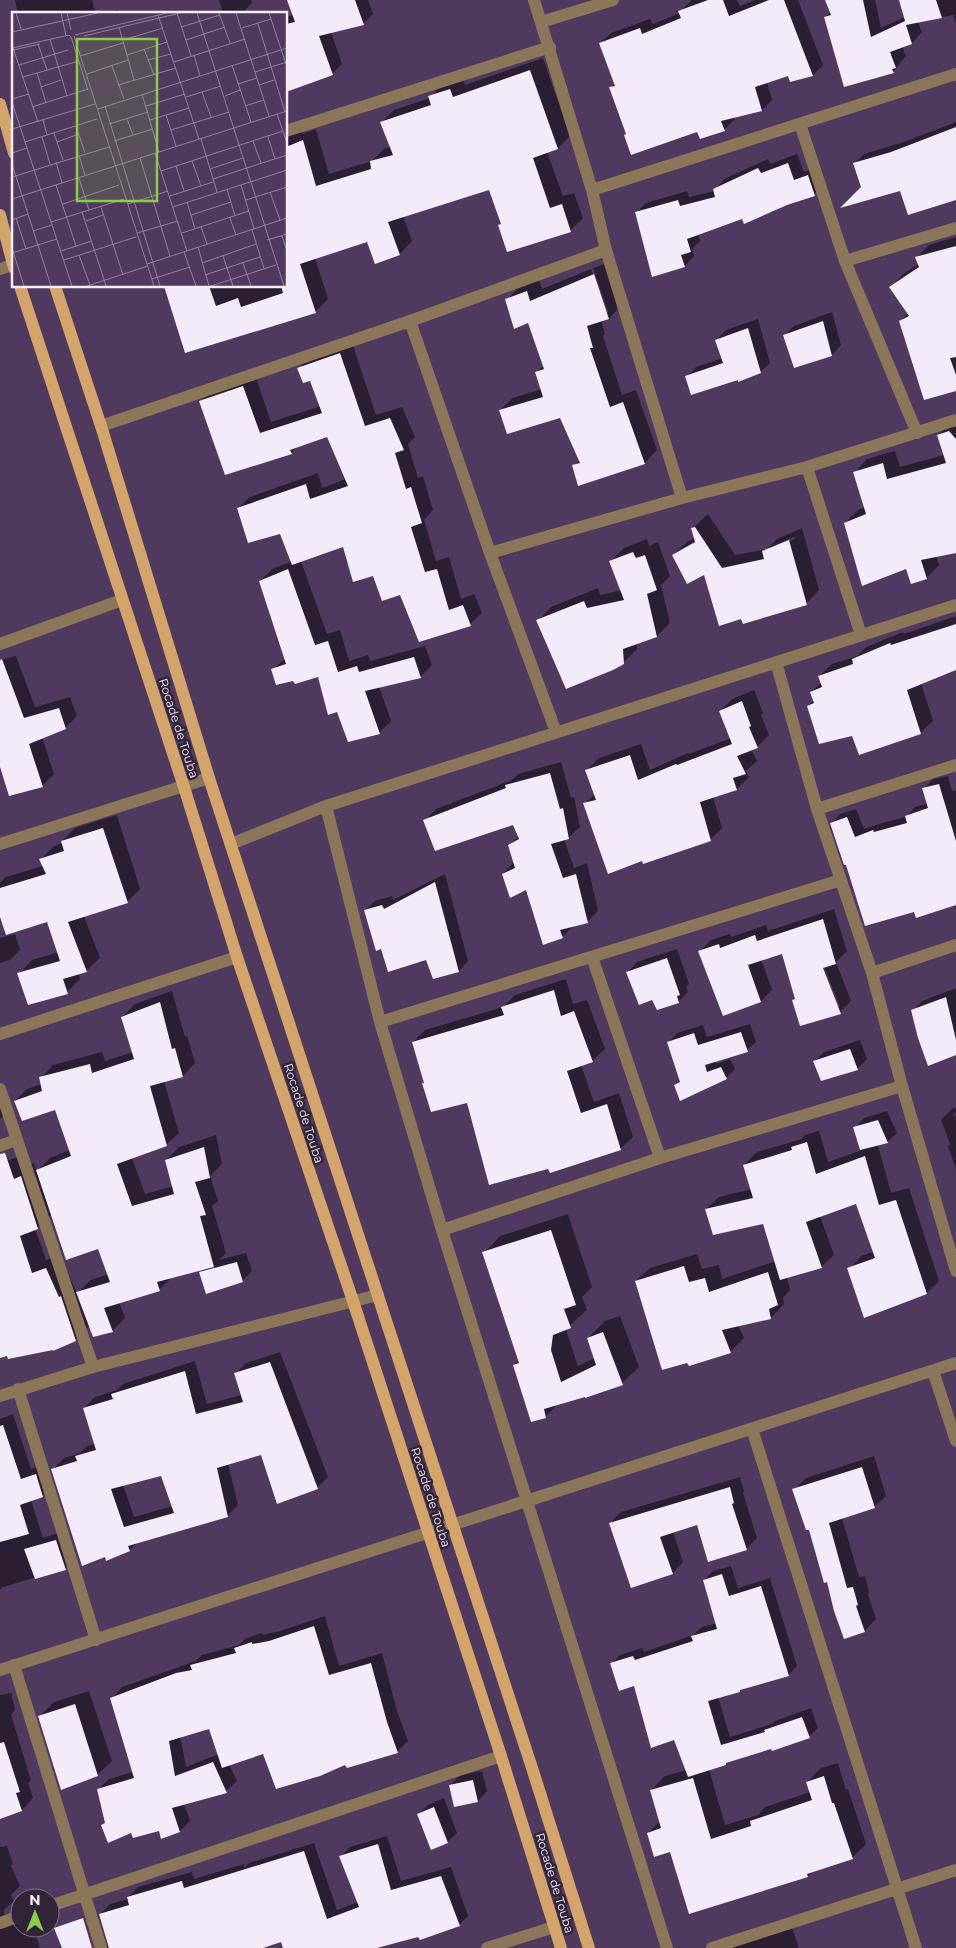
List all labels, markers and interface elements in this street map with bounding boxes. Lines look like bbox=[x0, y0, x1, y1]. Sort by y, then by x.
inset map bbox=[12, 12, 288, 288]
street label: Rocade de Touba bbox=[156, 676, 202, 780]
street label: Rocade de Touba bbox=[281, 1061, 327, 1165]
street label: Rocade de Touba bbox=[408, 1445, 454, 1549]
street label: Rocade de Touba bbox=[533, 1831, 577, 1935]
north arrow bbox=[10, 1888, 60, 1938]
text: N bbox=[29, 1891, 41, 1909]

